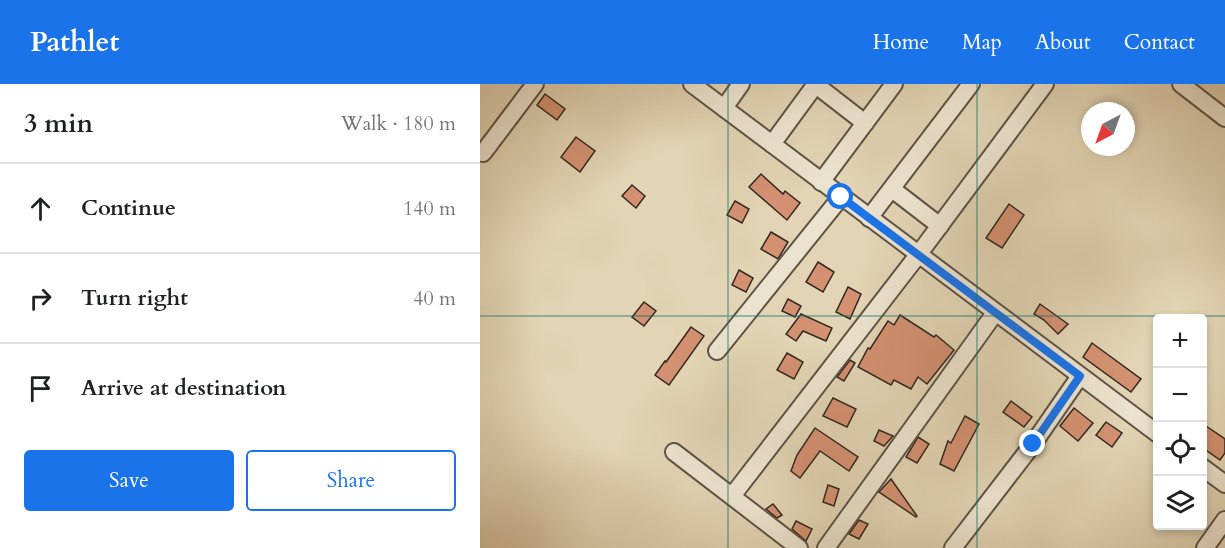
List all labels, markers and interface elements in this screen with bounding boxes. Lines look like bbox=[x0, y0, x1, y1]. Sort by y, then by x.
text: Pathlet bbox=[30, 23, 119, 61]
text: Home bbox=[873, 28, 929, 57]
text: Map bbox=[962, 28, 1002, 57]
text: About bbox=[1035, 28, 1091, 57]
text: Contact bbox=[1124, 28, 1195, 57]
north arrow bbox=[1081, 102, 1135, 156]
text: 3 min bbox=[24, 106, 93, 141]
text: Walk · 180 m bbox=[341, 110, 456, 137]
route start bbox=[827, 183, 853, 209]
icon: ahead bbox=[24, 192, 57, 225]
text: Continue bbox=[81, 193, 176, 223]
text: 140 m bbox=[403, 195, 456, 222]
icon: right bbox=[24, 282, 57, 315]
text: Turn right bbox=[81, 283, 188, 313]
text: 40 m bbox=[413, 285, 456, 312]
map controls bbox=[1153, 314, 1207, 530]
button: + bbox=[1153, 314, 1207, 368]
button: − bbox=[1153, 368, 1207, 422]
icon: arrive bbox=[24, 372, 57, 405]
text: Arrive at destination bbox=[81, 373, 286, 403]
button: locate bbox=[1153, 422, 1207, 476]
route end bbox=[1019, 430, 1045, 456]
button: Save bbox=[24, 450, 234, 511]
button: Share bbox=[246, 450, 456, 511]
button: layers bbox=[1153, 476, 1207, 530]

